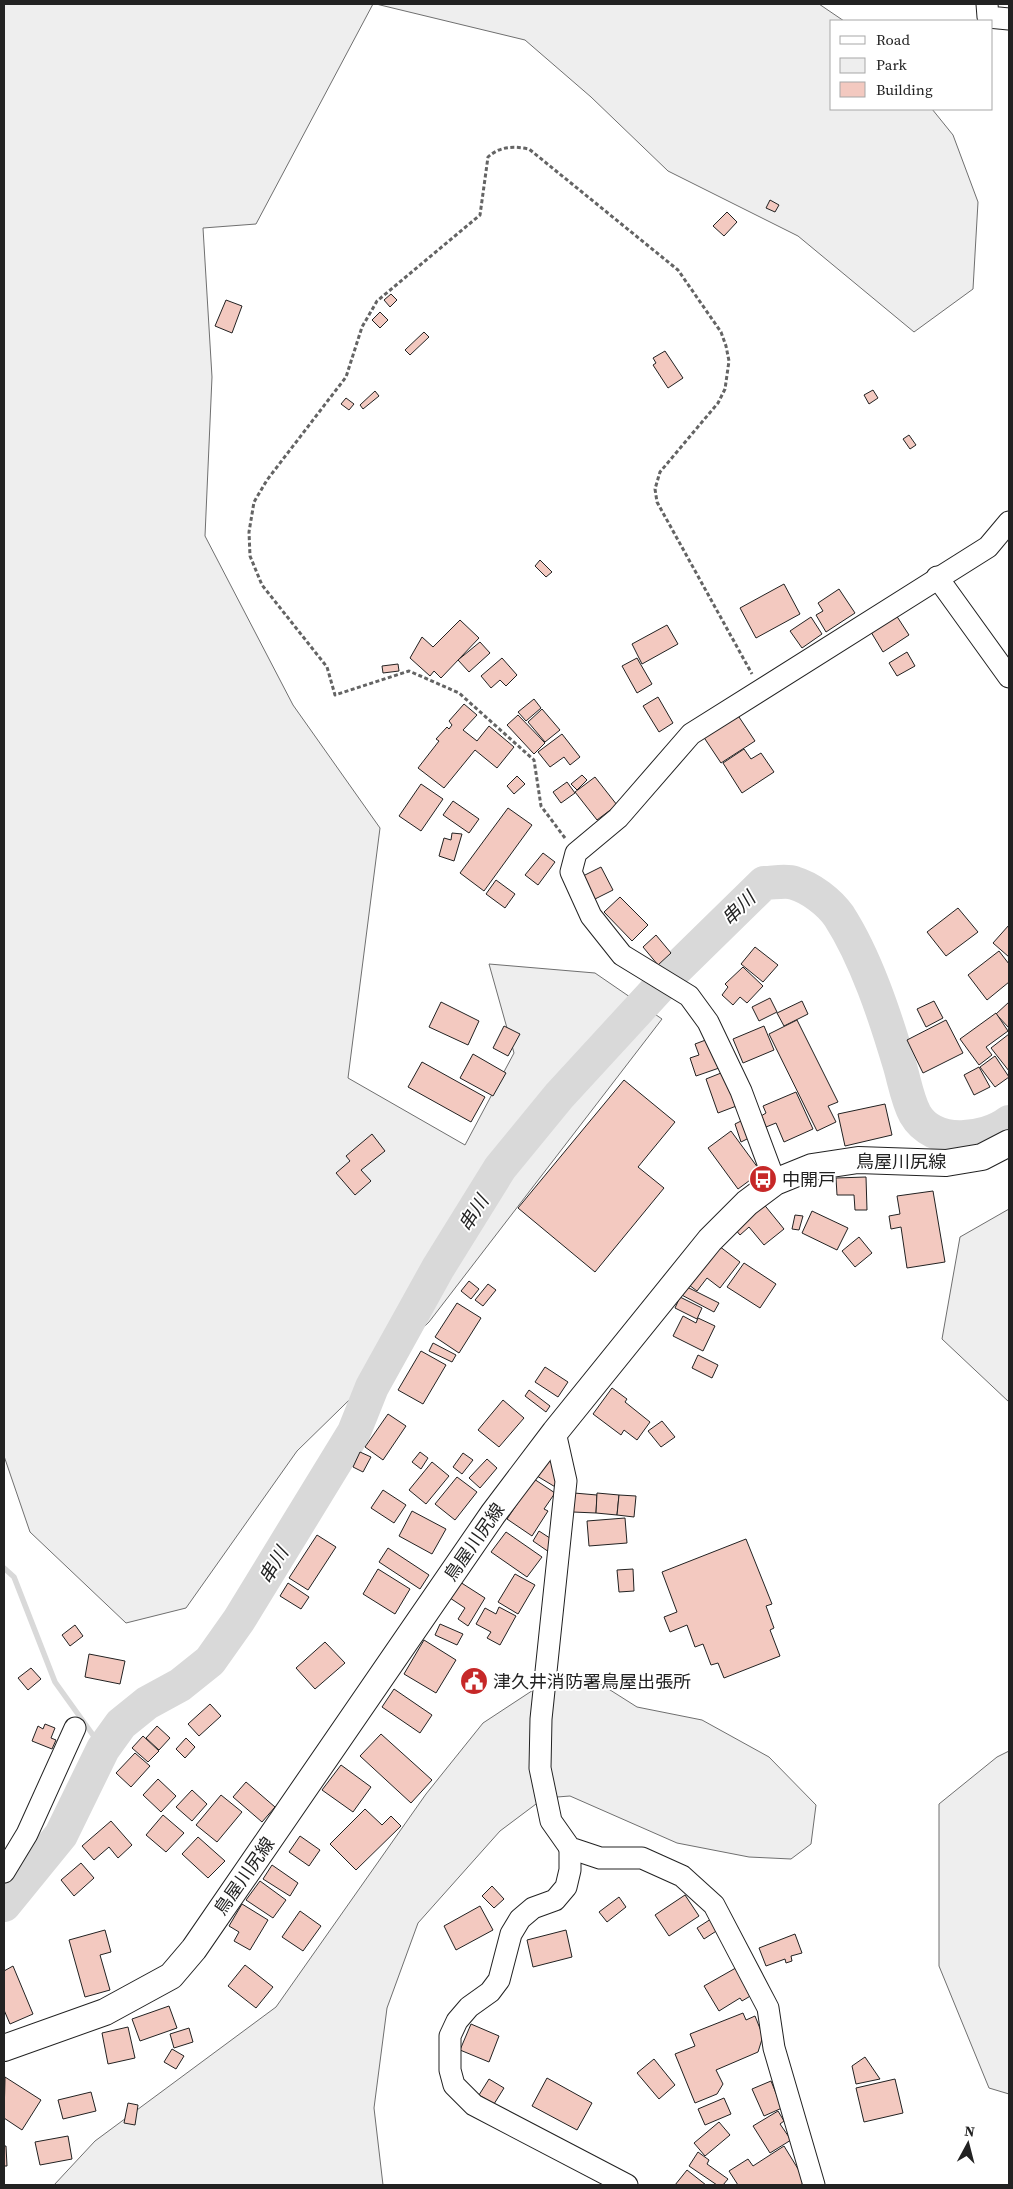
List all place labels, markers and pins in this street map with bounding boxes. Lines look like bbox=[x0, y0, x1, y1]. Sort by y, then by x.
bus stop icon: 中開戸 bbox=[748, 1164, 778, 1194]
place label: 中開戸 bbox=[782, 1167, 836, 1192]
public building icon: 津久井消防署鳥屋出張所 bbox=[459, 1666, 489, 1696]
place label: 津久井消防署鳥屋出張所 bbox=[493, 1669, 691, 1694]

